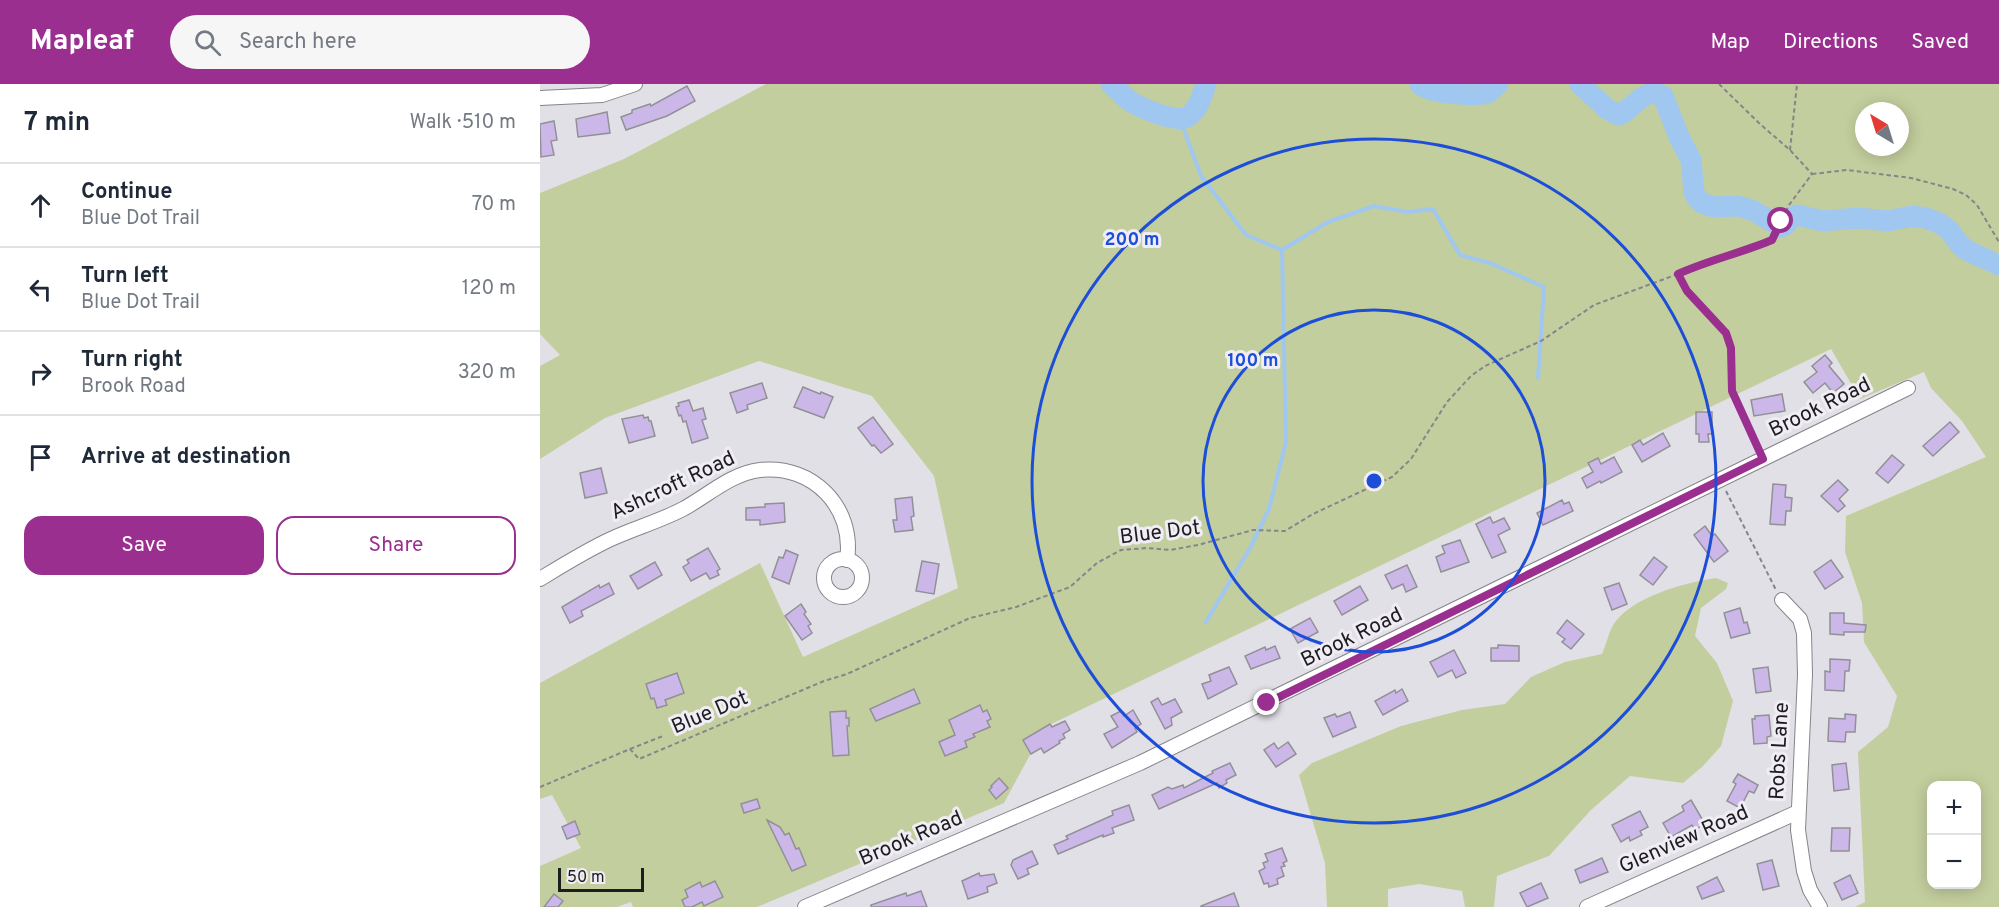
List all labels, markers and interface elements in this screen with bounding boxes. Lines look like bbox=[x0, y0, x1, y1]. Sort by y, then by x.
search box bbox=[170, 15, 590, 69]
text: Mapleaf bbox=[30, 24, 134, 60]
icon: search bbox=[191, 26, 224, 59]
text: Search here bbox=[239, 29, 357, 56]
text: Map bbox=[1710, 29, 1750, 56]
text: Directions bbox=[1783, 29, 1878, 56]
text: Saved bbox=[1911, 29, 1969, 56]
north arrow bbox=[1855, 102, 1909, 156]
text: 7 min bbox=[24, 107, 90, 140]
text: Walk · 510 m bbox=[410, 110, 516, 136]
text: Continue bbox=[81, 179, 172, 206]
icon: ahead bbox=[24, 189, 57, 222]
text: 70 m bbox=[472, 192, 516, 218]
text: Blue Dot Trail bbox=[81, 206, 200, 232]
route start bbox=[1767, 207, 1793, 233]
text: 200 m bbox=[1104, 229, 1160, 252]
text: Turn left bbox=[81, 263, 169, 290]
icon: left bbox=[24, 273, 57, 306]
text: 120 m bbox=[462, 276, 516, 302]
text: Blue Dot Trail bbox=[81, 290, 200, 316]
text: Turn right bbox=[81, 347, 183, 374]
text: 100 m bbox=[1227, 350, 1279, 373]
icon: right bbox=[24, 357, 57, 390]
text: 320 m bbox=[458, 360, 516, 386]
street label: Brook Road bbox=[1765, 372, 1875, 444]
text: Brook Road bbox=[81, 374, 186, 400]
icon: arrive bbox=[24, 441, 57, 474]
text: Arrive at destination bbox=[81, 444, 291, 471]
street label: Ashcroft Road bbox=[606, 445, 740, 527]
centre of rings bbox=[1364, 471, 1384, 491]
street label: Blue Dot bbox=[1118, 515, 1202, 551]
button: Save bbox=[24, 516, 264, 575]
button: Share bbox=[276, 516, 516, 575]
street label: Brook Road bbox=[1297, 602, 1407, 674]
street label: Blue Dot bbox=[668, 685, 752, 741]
route end bbox=[1253, 689, 1279, 715]
street label: Robs Lane bbox=[1764, 701, 1796, 801]
map controls bbox=[1927, 781, 1981, 889]
button: + bbox=[1927, 781, 1981, 835]
street label: Glenview Road bbox=[1615, 799, 1753, 881]
street label: Brook Road bbox=[855, 805, 967, 873]
button: − bbox=[1927, 835, 1981, 889]
scale bar bbox=[558, 865, 644, 892]
text: 50 m bbox=[567, 868, 605, 888]

